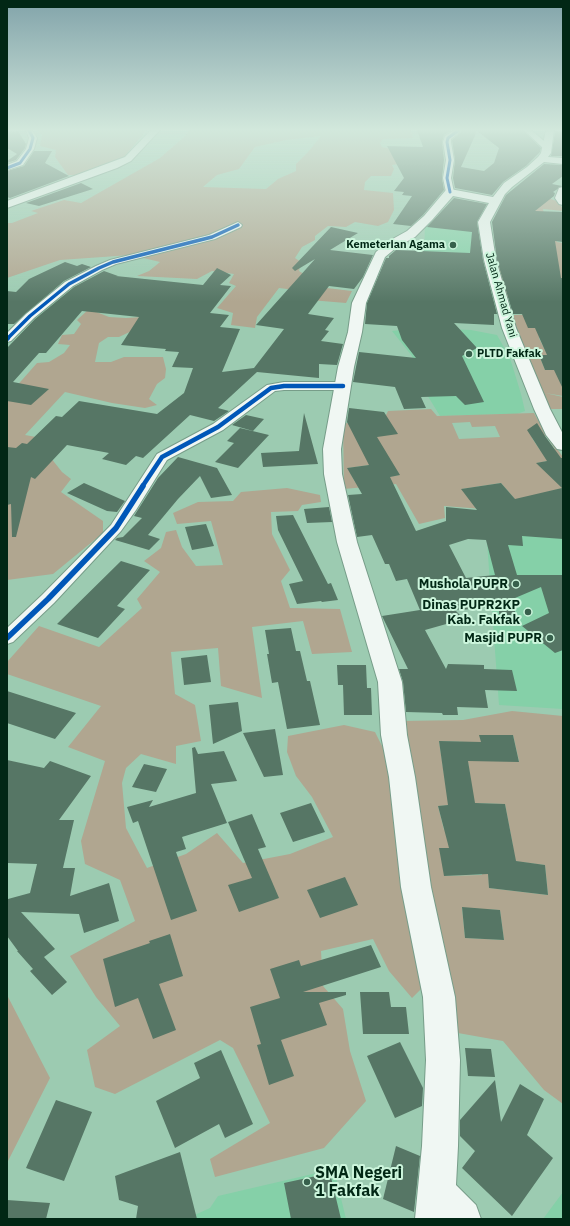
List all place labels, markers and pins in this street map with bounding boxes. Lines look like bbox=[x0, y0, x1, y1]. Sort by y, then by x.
place label: Kemeterian Agama bbox=[346, 238, 445, 252]
marker: Kemeterian Agama bbox=[448, 240, 458, 250]
place label: PLTD Fakfak bbox=[477, 347, 541, 361]
marker: PLTD Fakfak bbox=[464, 349, 474, 359]
place label: Mushola PUPR bbox=[419, 576, 508, 592]
marker: Mushola PUPR bbox=[511, 579, 521, 589]
place label: Dinas PUPR2KP Kab. Fakfak bbox=[422, 597, 520, 628]
marker: Dinas PUPR2KP Kab. Fakfak bbox=[523, 607, 533, 617]
place label: Masjid PUPR bbox=[464, 630, 542, 646]
marker: Masjid PUPR bbox=[545, 633, 555, 643]
place label: SMA Negeri 1 Fakfak bbox=[315, 1163, 402, 1201]
marker: SMA Negeri 1 Fakfak bbox=[302, 1177, 312, 1187]

